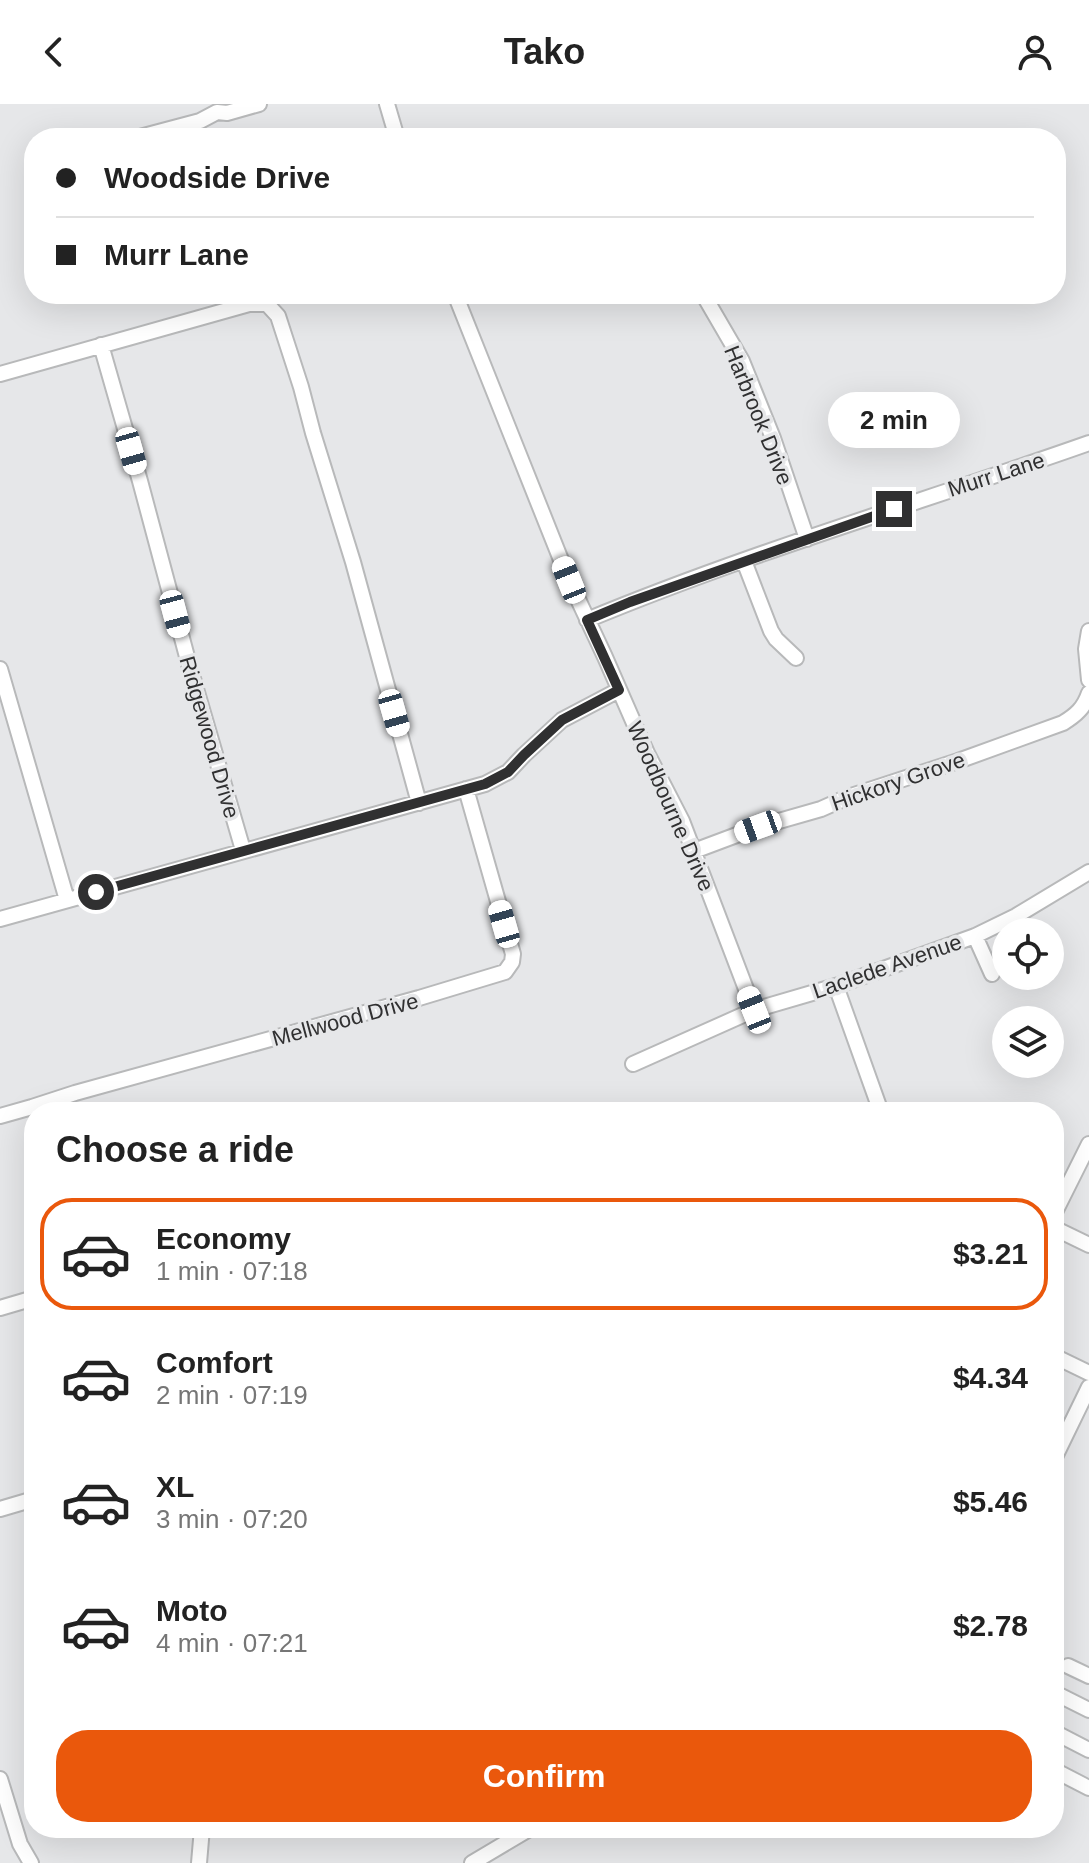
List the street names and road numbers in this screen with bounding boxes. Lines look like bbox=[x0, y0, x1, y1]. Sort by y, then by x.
street label: Harbrook Drive bbox=[719, 342, 798, 488]
street label: Murr Lane bbox=[945, 447, 1048, 502]
street label: Ridgewood Drive bbox=[174, 653, 245, 821]
street label: Woodbourne Drive bbox=[622, 718, 719, 895]
street label: Hickory Grove bbox=[828, 747, 968, 816]
street label: Laclede Avenue bbox=[809, 929, 965, 1004]
street label: Mellwood Drive bbox=[269, 988, 421, 1051]

